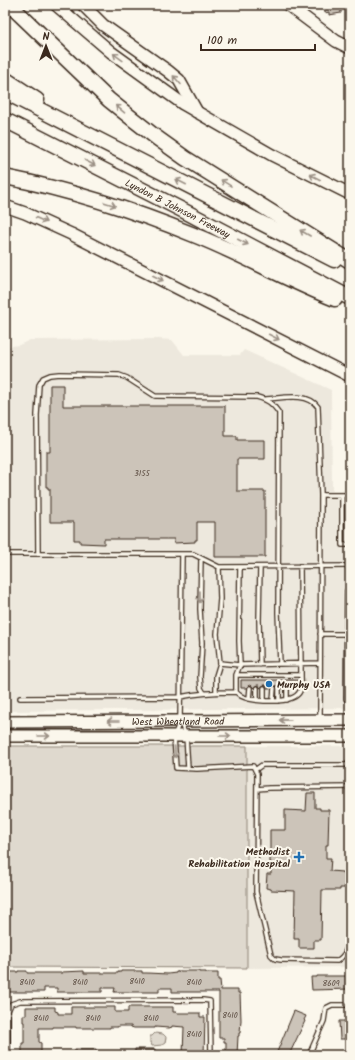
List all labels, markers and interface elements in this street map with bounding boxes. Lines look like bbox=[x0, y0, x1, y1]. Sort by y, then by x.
north arrow bbox=[26, 26, 66, 66]
scale bar bbox=[201, 26, 315, 52]
text: N bbox=[43, 28, 50, 46]
text: 100 m bbox=[207, 31, 238, 50]
one-way arrow bbox=[112, 53, 123, 61]
one-way arrow bbox=[173, 75, 182, 85]
one-way arrow bbox=[114, 104, 125, 113]
one-way arrow bbox=[83, 160, 95, 167]
one-way arrow bbox=[309, 173, 321, 180]
street label: Lyndon B Johnson Freeway bbox=[122, 175, 233, 243]
one-way arrow bbox=[175, 177, 187, 185]
one-way arrow bbox=[220, 179, 232, 187]
one-way arrow bbox=[104, 201, 117, 208]
one-way arrow bbox=[35, 217, 47, 225]
one-way arrow bbox=[299, 228, 311, 236]
one-way arrow bbox=[236, 239, 248, 246]
one-way arrow bbox=[152, 274, 164, 282]
one-way arrow bbox=[267, 334, 279, 341]
house number: 3155 bbox=[134, 467, 151, 480]
one-way arrow bbox=[196, 590, 204, 603]
place label: Murphy USA bbox=[277, 677, 331, 693]
marker: Murphy USA bbox=[264, 679, 274, 689]
street label: West Wheatland Road bbox=[132, 714, 225, 730]
one-way arrow bbox=[279, 716, 292, 724]
one-way arrow bbox=[107, 717, 120, 725]
one-way arrow bbox=[37, 732, 50, 740]
one-way arrow bbox=[218, 732, 231, 740]
one-way arrow bbox=[171, 745, 178, 758]
place label: Methodist Rehabilitation Hospital bbox=[188, 844, 290, 872]
marker: Methodist Rehabilitation Hospital bbox=[293, 851, 305, 863]
house number: 8410 bbox=[129, 975, 145, 988]
house number: 8410 bbox=[19, 976, 35, 989]
house number: 8410 bbox=[72, 976, 88, 989]
house number: 8410 bbox=[186, 976, 202, 989]
house number: 8609 bbox=[322, 977, 340, 990]
house number: 8410 bbox=[222, 1009, 238, 1022]
house number: 8410 bbox=[33, 1012, 49, 1025]
house number: 8410 bbox=[85, 1012, 101, 1025]
house number: 8410 bbox=[143, 1012, 159, 1025]
house number: 8410 bbox=[186, 1028, 202, 1041]

